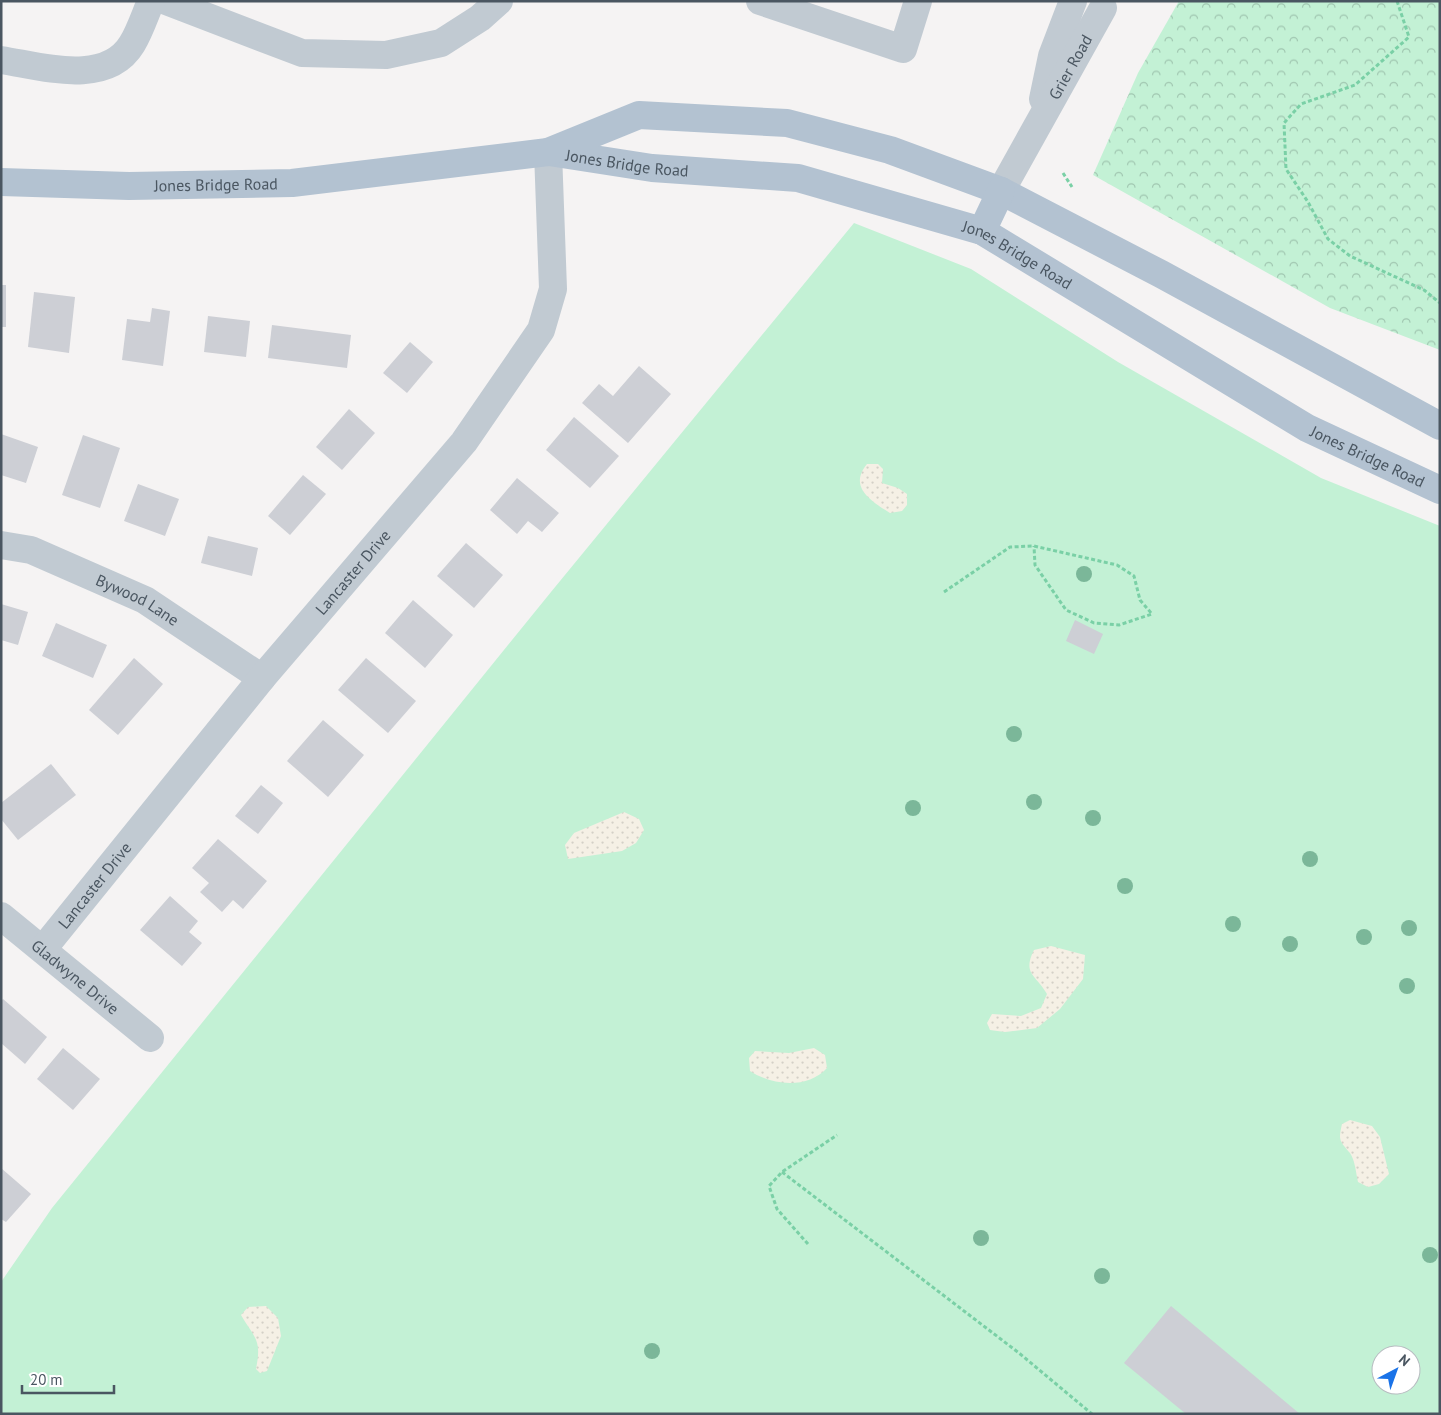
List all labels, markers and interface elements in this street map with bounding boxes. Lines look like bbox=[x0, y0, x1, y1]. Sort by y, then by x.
street label: Grier Road bbox=[1044, 31, 1096, 103]
street label: Jones Bridge Road bbox=[563, 145, 689, 180]
street label: Jones Bridge Road bbox=[153, 173, 278, 196]
street label: Jones Bridge Road bbox=[959, 216, 1076, 293]
street label: Jones Bridge Road bbox=[1306, 421, 1428, 491]
street label: Lancaster Drive bbox=[311, 525, 395, 619]
street label: Bywood Lane bbox=[93, 570, 183, 630]
street label: Lancaster Drive bbox=[54, 838, 136, 933]
street label: Gladwyne Drive bbox=[27, 935, 123, 1019]
north arrow bbox=[1371, 1345, 1421, 1395]
text: N bbox=[1395, 1350, 1414, 1370]
scale bar bbox=[22, 1362, 115, 1394]
text: 20 m bbox=[30, 1370, 63, 1389]

